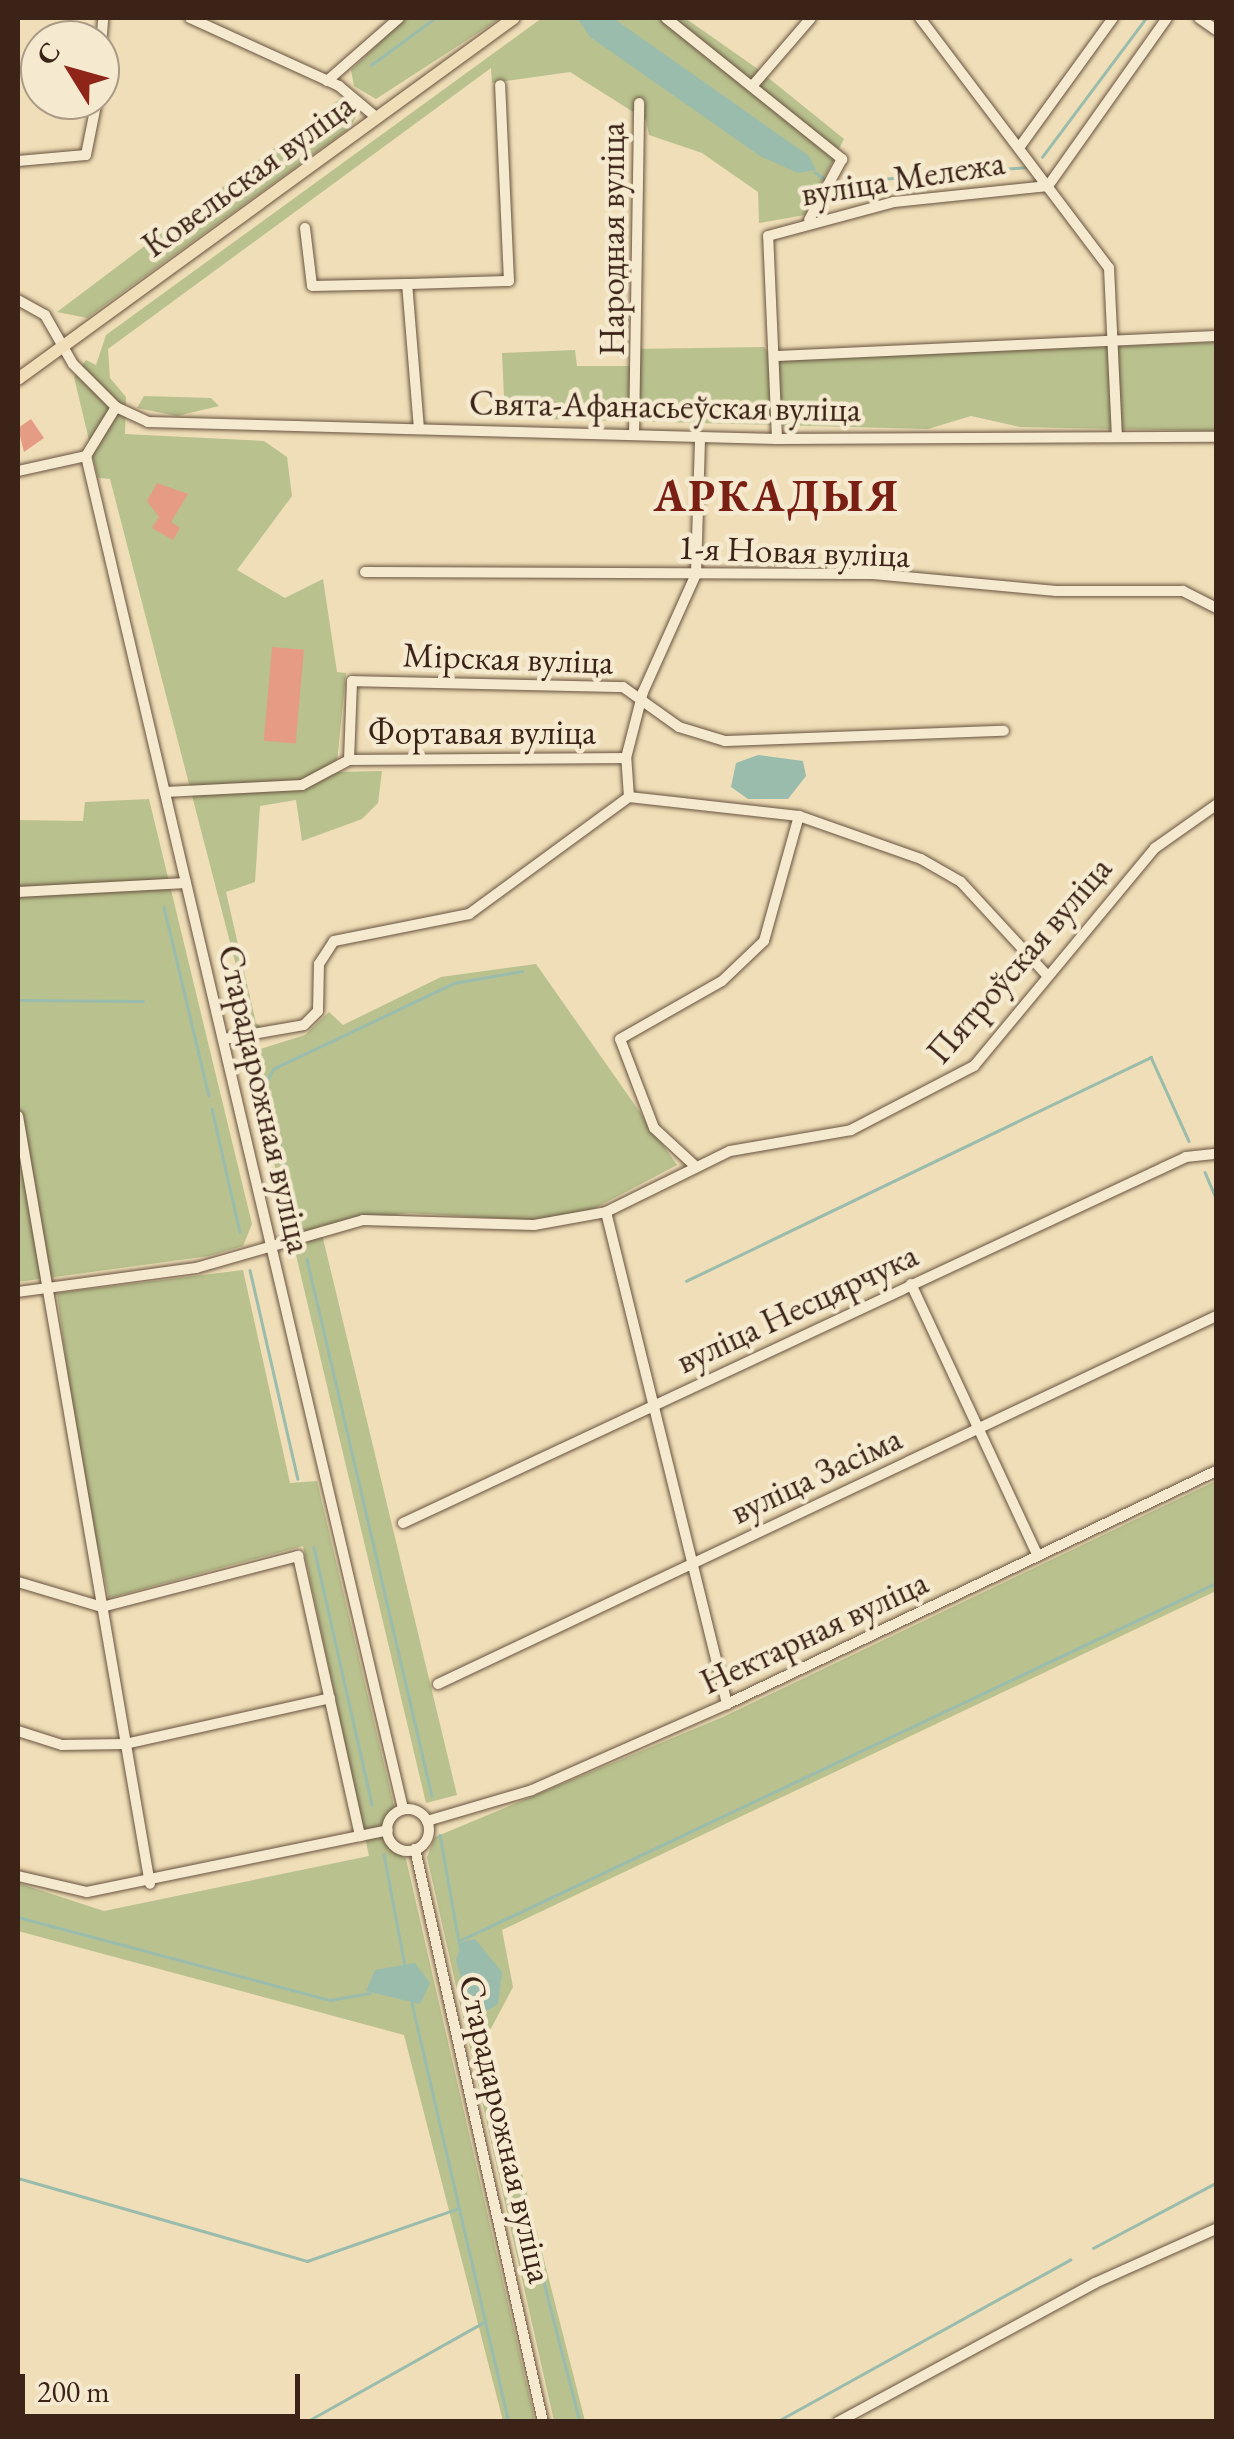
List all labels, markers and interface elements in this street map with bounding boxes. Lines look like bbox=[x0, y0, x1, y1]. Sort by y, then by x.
north arrow bbox=[20, 20, 120, 120]
text: С bbox=[27, 34, 68, 72]
street label: Ковельская вуліца bbox=[134, 84, 362, 266]
street label: Народная вуліца bbox=[591, 122, 633, 356]
street label: вуліца Мележа bbox=[798, 141, 1008, 215]
street label: Свята-Афанасьеўская вуліца bbox=[469, 382, 861, 430]
district label: АРКАДЫЯ bbox=[654, 469, 900, 523]
street label: 1-я Новая вуліца bbox=[677, 526, 911, 576]
street label: Мірская вуліца bbox=[402, 633, 614, 683]
street label: Фортавая вуліца bbox=[368, 711, 596, 753]
street label: Пятроўская вуліца bbox=[918, 848, 1120, 1072]
street label: Старадарожная вуліца bbox=[209, 941, 321, 1257]
street label: вуліца Несцярчука bbox=[670, 1234, 924, 1382]
street label: вуліца Засіма bbox=[724, 1417, 908, 1533]
street label: Нектарная вуліца bbox=[694, 1561, 934, 1703]
street label: Старадарожная вуліца bbox=[450, 1971, 562, 2287]
scale bar bbox=[25, 2354, 305, 2416]
text: 200 m bbox=[37, 2372, 110, 2411]

